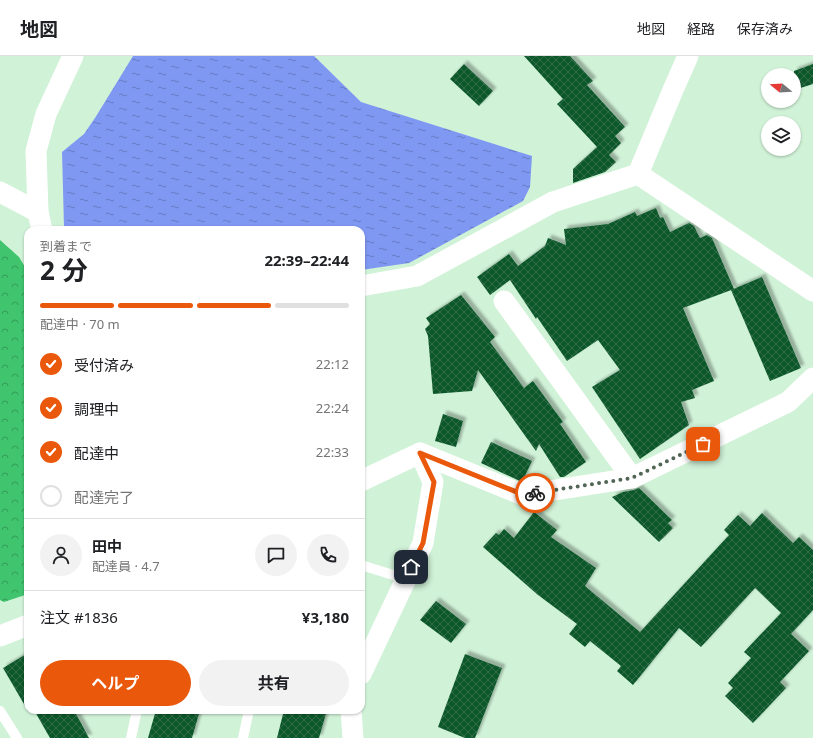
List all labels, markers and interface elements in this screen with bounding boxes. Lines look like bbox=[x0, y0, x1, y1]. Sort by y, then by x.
text: 地図 bbox=[20, 16, 58, 42]
text: 地図 bbox=[637, 19, 665, 38]
text: 経路 bbox=[687, 19, 715, 38]
text: 保存済み bbox=[737, 19, 793, 38]
north arrow bbox=[761, 68, 801, 108]
map controls bbox=[761, 68, 801, 156]
button: layers bbox=[761, 116, 801, 156]
text: 到着まで bbox=[40, 237, 92, 255]
text: 22:39–22:44 bbox=[264, 250, 349, 270]
text: 2 分 bbox=[40, 252, 88, 288]
text: 配達中 · 70 m bbox=[40, 315, 120, 333]
icon: check bbox=[40, 353, 62, 375]
text: 受付済み bbox=[74, 355, 134, 375]
text: 22:12 bbox=[316, 355, 349, 373]
icon: check bbox=[40, 397, 62, 419]
text: 調理中 bbox=[74, 399, 119, 419]
text: 22:24 bbox=[316, 399, 349, 417]
pin bbox=[686, 427, 720, 461]
icon: bag bbox=[692, 433, 714, 455]
icon: check bbox=[40, 441, 62, 463]
text: 配達中 bbox=[74, 443, 119, 463]
text: 22:33 bbox=[316, 443, 349, 461]
courier bbox=[515, 473, 555, 513]
icon: bike bbox=[524, 482, 546, 504]
text: 配達完了 bbox=[74, 487, 134, 507]
button: person bbox=[40, 534, 82, 576]
button: chat bbox=[255, 534, 297, 576]
button: phone bbox=[307, 534, 349, 576]
text: 田中 bbox=[92, 536, 122, 556]
pin bbox=[394, 550, 428, 584]
icon: home bbox=[400, 556, 422, 578]
text: 配達員 · 4.7 bbox=[92, 557, 160, 575]
text: 注文 #1836 bbox=[40, 607, 118, 627]
text: ¥3,180 bbox=[302, 607, 349, 627]
button: ヘルプ bbox=[40, 660, 191, 706]
button: 共有 bbox=[199, 660, 349, 706]

